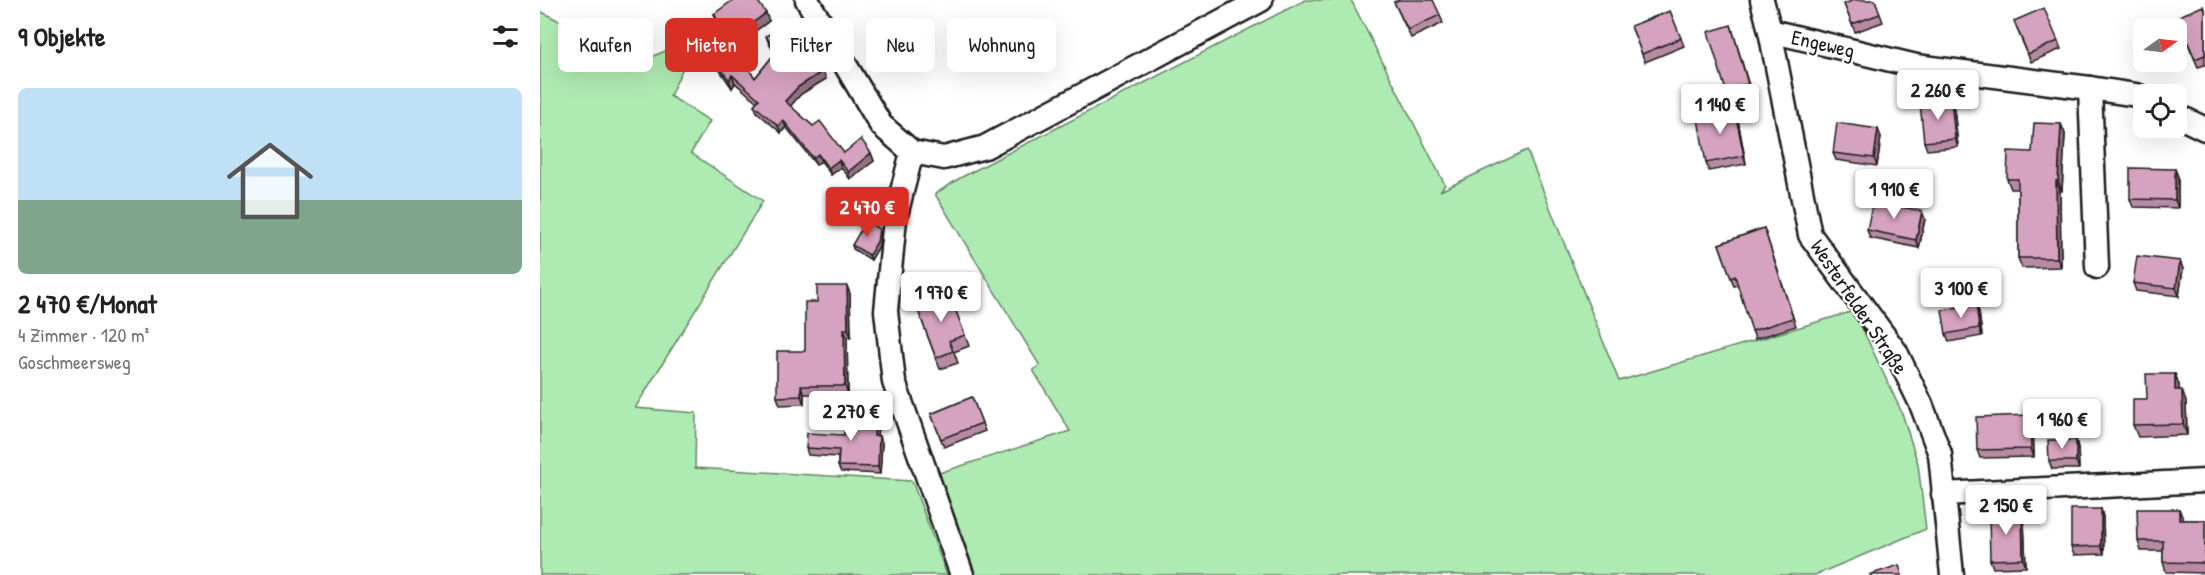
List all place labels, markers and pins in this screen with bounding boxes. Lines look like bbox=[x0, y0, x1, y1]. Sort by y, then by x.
pin: 2 260 € bbox=[1883, 70, 1993, 121]
pin: 1 140 € bbox=[1665, 84, 1775, 135]
pin: 1 910 € bbox=[1839, 169, 1949, 220]
pin: 2 470 € bbox=[812, 187, 922, 238]
pin: 3 100 € bbox=[1906, 268, 2016, 319]
pin: 1 970 € bbox=[886, 272, 996, 323]
pin: 2 270 € bbox=[796, 391, 906, 442]
pin: 1 960 € bbox=[2007, 399, 2117, 450]
pin: 2 150 € bbox=[1951, 485, 2061, 536]

